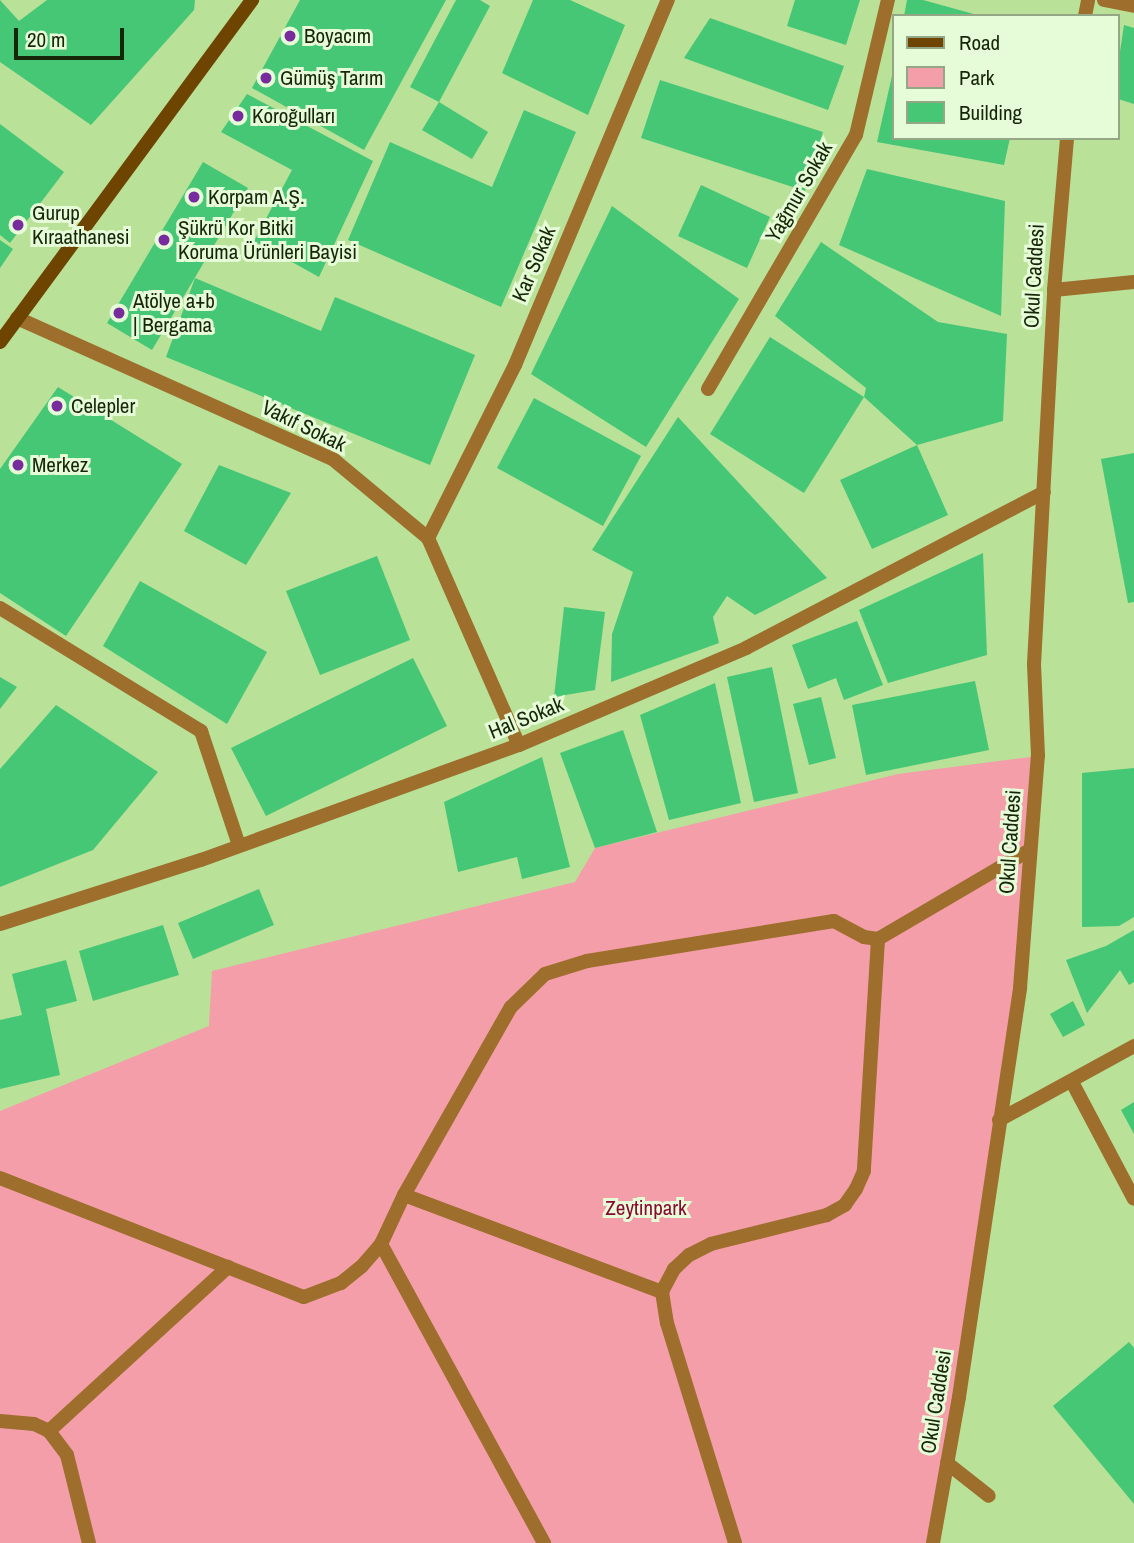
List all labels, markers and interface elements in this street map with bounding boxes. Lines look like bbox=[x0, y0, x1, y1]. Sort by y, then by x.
scale bar bbox=[18, 14, 128, 58]
legend bbox=[892, 14, 1120, 140]
place label: Boyacım bbox=[304, 23, 371, 49]
text: 20 m bbox=[27, 25, 65, 54]
marker: Boyacım bbox=[282, 28, 298, 44]
text: Road bbox=[959, 28, 1000, 57]
text: Park bbox=[959, 63, 994, 92]
place label: Gümüş Tarım bbox=[280, 65, 384, 91]
marker: Gümüş Tarım bbox=[258, 70, 274, 86]
text: Building bbox=[959, 98, 1022, 127]
place label: Koroğulları bbox=[252, 103, 335, 129]
marker: Koroğulları bbox=[230, 108, 246, 124]
street label: Yağmur Sokak bbox=[760, 137, 838, 247]
place label: Korpam A.Ş. bbox=[208, 184, 306, 210]
marker: Korpam A.Ş. bbox=[186, 189, 202, 205]
place label: Gurup Kıraathanesi bbox=[32, 200, 130, 250]
place label: Şükrü Kor Bitki Koruma Ürünleri Bayisi bbox=[178, 215, 357, 265]
marker: Gurup Kıraathanesi bbox=[10, 217, 26, 233]
street label: Kar Sokak bbox=[507, 223, 561, 305]
street label: Okul Caddesi bbox=[1019, 223, 1049, 329]
marker: Şükrü Kor Bitki Koruma Ürünleri Bayisi bbox=[156, 232, 172, 248]
place label: Atölye a+b | Bergama bbox=[133, 288, 215, 338]
marker: Atölye a+b | Bergama bbox=[111, 305, 127, 321]
place label: Celepler bbox=[71, 393, 135, 419]
street label: Vakıf Sokak bbox=[258, 395, 350, 457]
marker: Celepler bbox=[49, 398, 65, 414]
place label: Merkez bbox=[32, 452, 88, 478]
marker: Merkez bbox=[10, 457, 26, 473]
street label: Hal Sokak bbox=[485, 692, 567, 744]
street label: Okul Caddesi bbox=[994, 789, 1026, 895]
park label: Zeytinpark bbox=[605, 1195, 687, 1221]
street label: Okul Caddesi bbox=[915, 1349, 957, 1455]

